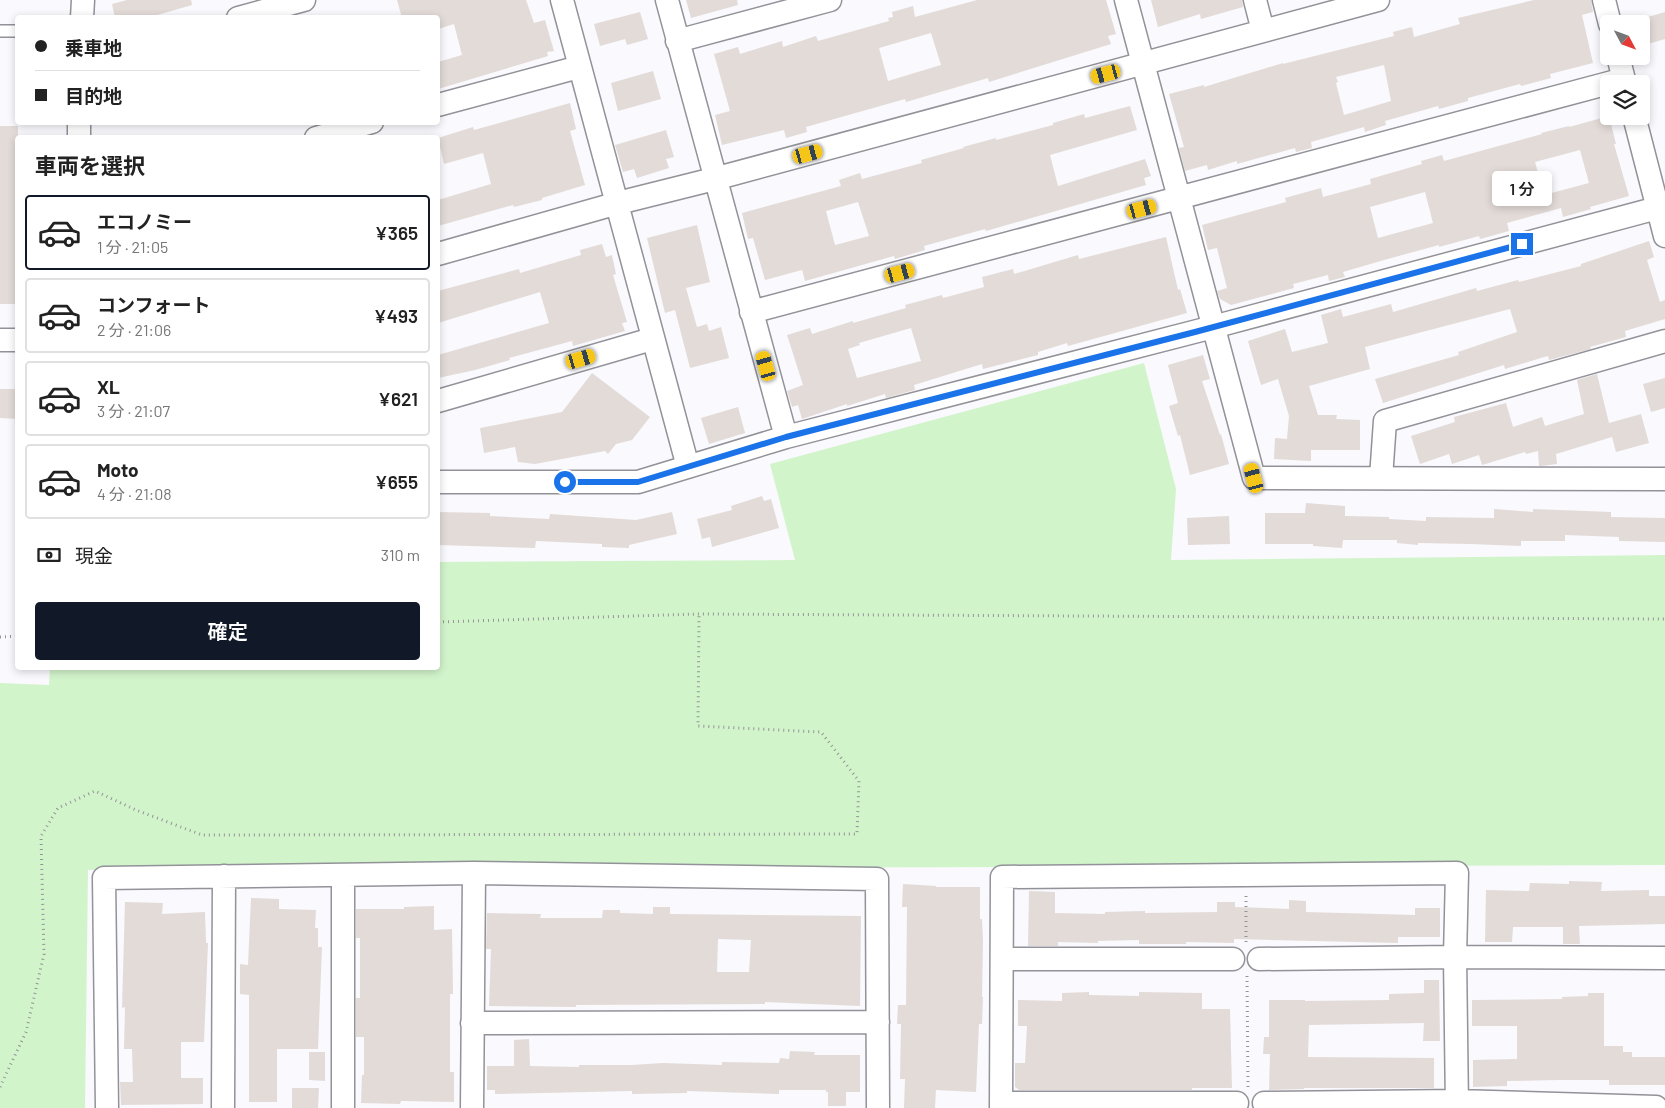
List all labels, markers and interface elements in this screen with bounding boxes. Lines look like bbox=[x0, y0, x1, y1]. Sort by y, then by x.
north arrow bbox=[1600, 15, 1650, 65]
map controls bbox=[1600, 15, 1650, 125]
text: 乗車地 bbox=[65, 36, 122, 59]
car bbox=[1089, 63, 1122, 85]
button: layers bbox=[1600, 75, 1650, 125]
text: 目的地 bbox=[65, 84, 122, 107]
car bbox=[791, 143, 824, 165]
text: 車両を選択 bbox=[35, 152, 145, 178]
callout: 1 分 bbox=[1492, 172, 1552, 206]
text: 1 分 bbox=[1510, 179, 1534, 198]
car bbox=[1125, 198, 1158, 220]
icon: car bbox=[37, 210, 82, 255]
text: エコノミー bbox=[97, 210, 192, 233]
text: ¥365 bbox=[375, 221, 418, 244]
route end bbox=[1511, 233, 1533, 255]
text: 1 分 · 21:05 bbox=[97, 237, 168, 256]
car bbox=[883, 262, 916, 284]
icon: car bbox=[37, 293, 82, 338]
text: コンフォート bbox=[97, 293, 210, 316]
text: ¥493 bbox=[374, 304, 418, 327]
text: 2 分 · 21:06 bbox=[97, 320, 171, 339]
car bbox=[564, 348, 597, 370]
car bbox=[754, 350, 777, 382]
text: XL bbox=[97, 375, 120, 398]
icon: car bbox=[37, 376, 82, 421]
text: ¥621 bbox=[378, 387, 418, 410]
text: 3 分 · 21:07 bbox=[97, 401, 170, 420]
text: Moto bbox=[97, 458, 139, 481]
icon: car bbox=[37, 459, 82, 504]
car bbox=[1242, 462, 1265, 494]
text: ¥655 bbox=[375, 470, 418, 493]
route start bbox=[554, 471, 576, 493]
text: 4 分 · 21:08 bbox=[97, 484, 172, 503]
icon: cash bbox=[35, 541, 63, 569]
text: 現金 bbox=[75, 544, 113, 567]
text: 310 m bbox=[381, 545, 420, 564]
button: 確定 bbox=[35, 602, 420, 660]

